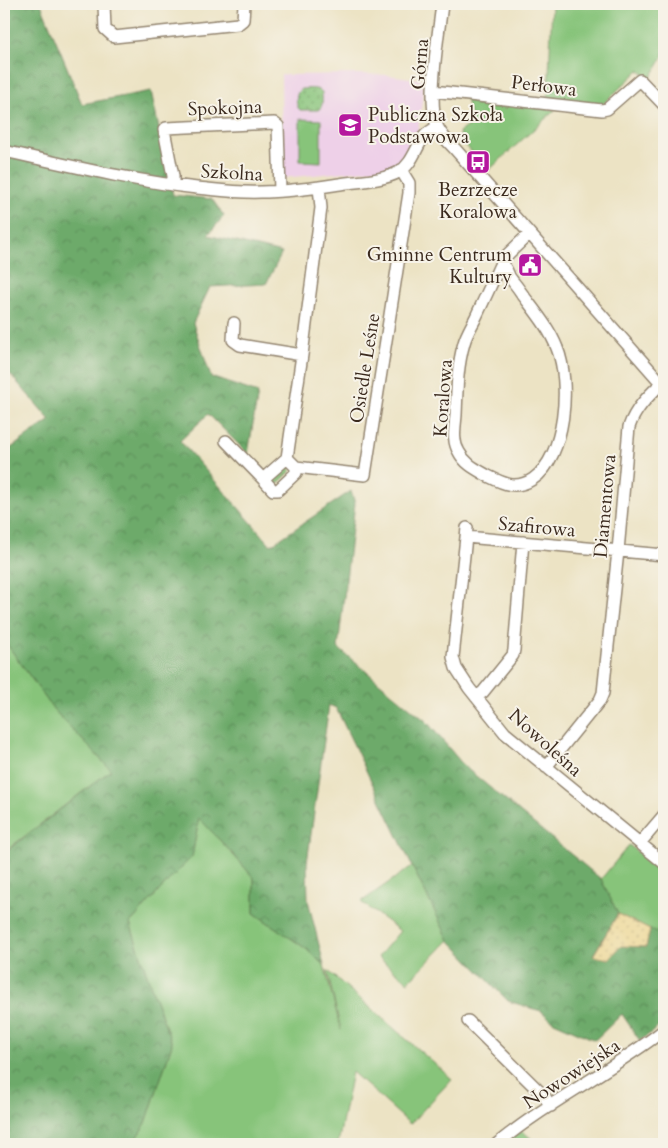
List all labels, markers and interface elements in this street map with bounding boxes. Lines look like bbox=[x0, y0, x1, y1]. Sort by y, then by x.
street label: Górna bbox=[405, 37, 435, 91]
street label: Perłowa bbox=[510, 69, 578, 103]
street label: Spokojna bbox=[187, 94, 263, 122]
place label: Publiczna Szkoła Podstawowa bbox=[368, 102, 503, 150]
school or university icon: Publiczna Szkoła Podstawowa bbox=[337, 112, 363, 138]
bus stop icon: Bezrzecze Koralowa bbox=[465, 149, 491, 175]
street label: Szkolna bbox=[200, 158, 264, 188]
place label: Bezrzecze Koralowa bbox=[438, 177, 518, 225]
place label: Gminne Centrum Kultury bbox=[367, 242, 513, 290]
public building icon: Gminne Centrum Kultury bbox=[517, 252, 543, 278]
street label: Osiedle Leśne bbox=[343, 311, 387, 425]
street label: Koralowa bbox=[427, 358, 459, 438]
street label: Diamentowa bbox=[588, 453, 622, 559]
street label: Szafirowa bbox=[497, 511, 577, 543]
street label: Nowoleśna bbox=[503, 703, 588, 783]
street label: Nowowiejska bbox=[518, 1033, 625, 1115]

